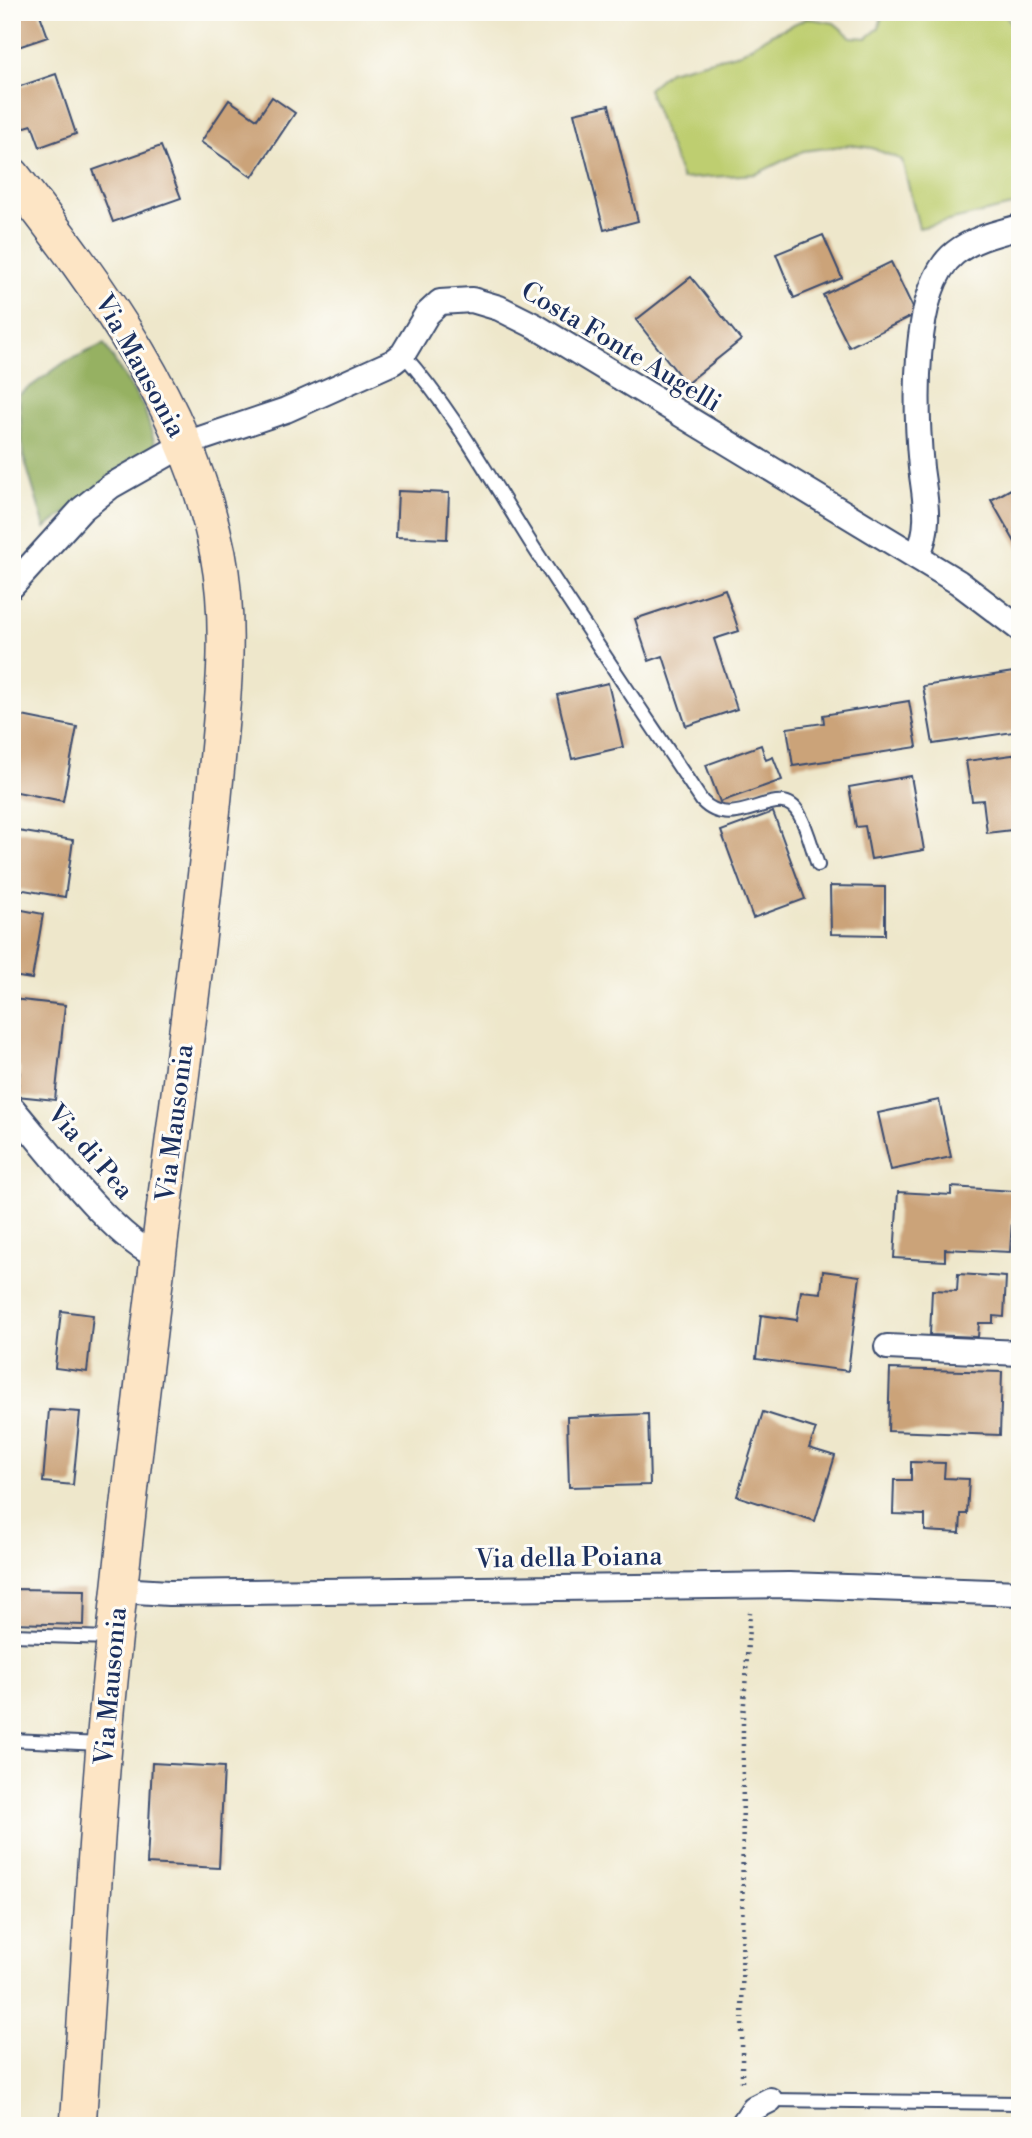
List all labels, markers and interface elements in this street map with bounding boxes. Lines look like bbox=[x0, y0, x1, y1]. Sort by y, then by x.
street label: Costa Fonte Augelli bbox=[515, 275, 727, 419]
street label: Via Mausonia bbox=[87, 288, 193, 444]
street label: Via Mausonia bbox=[149, 1042, 201, 1205]
street label: Via di Pea bbox=[39, 1097, 140, 1207]
street label: Via della Poiana bbox=[474, 1540, 664, 1576]
street label: Via Mausonia bbox=[88, 1605, 134, 1767]

